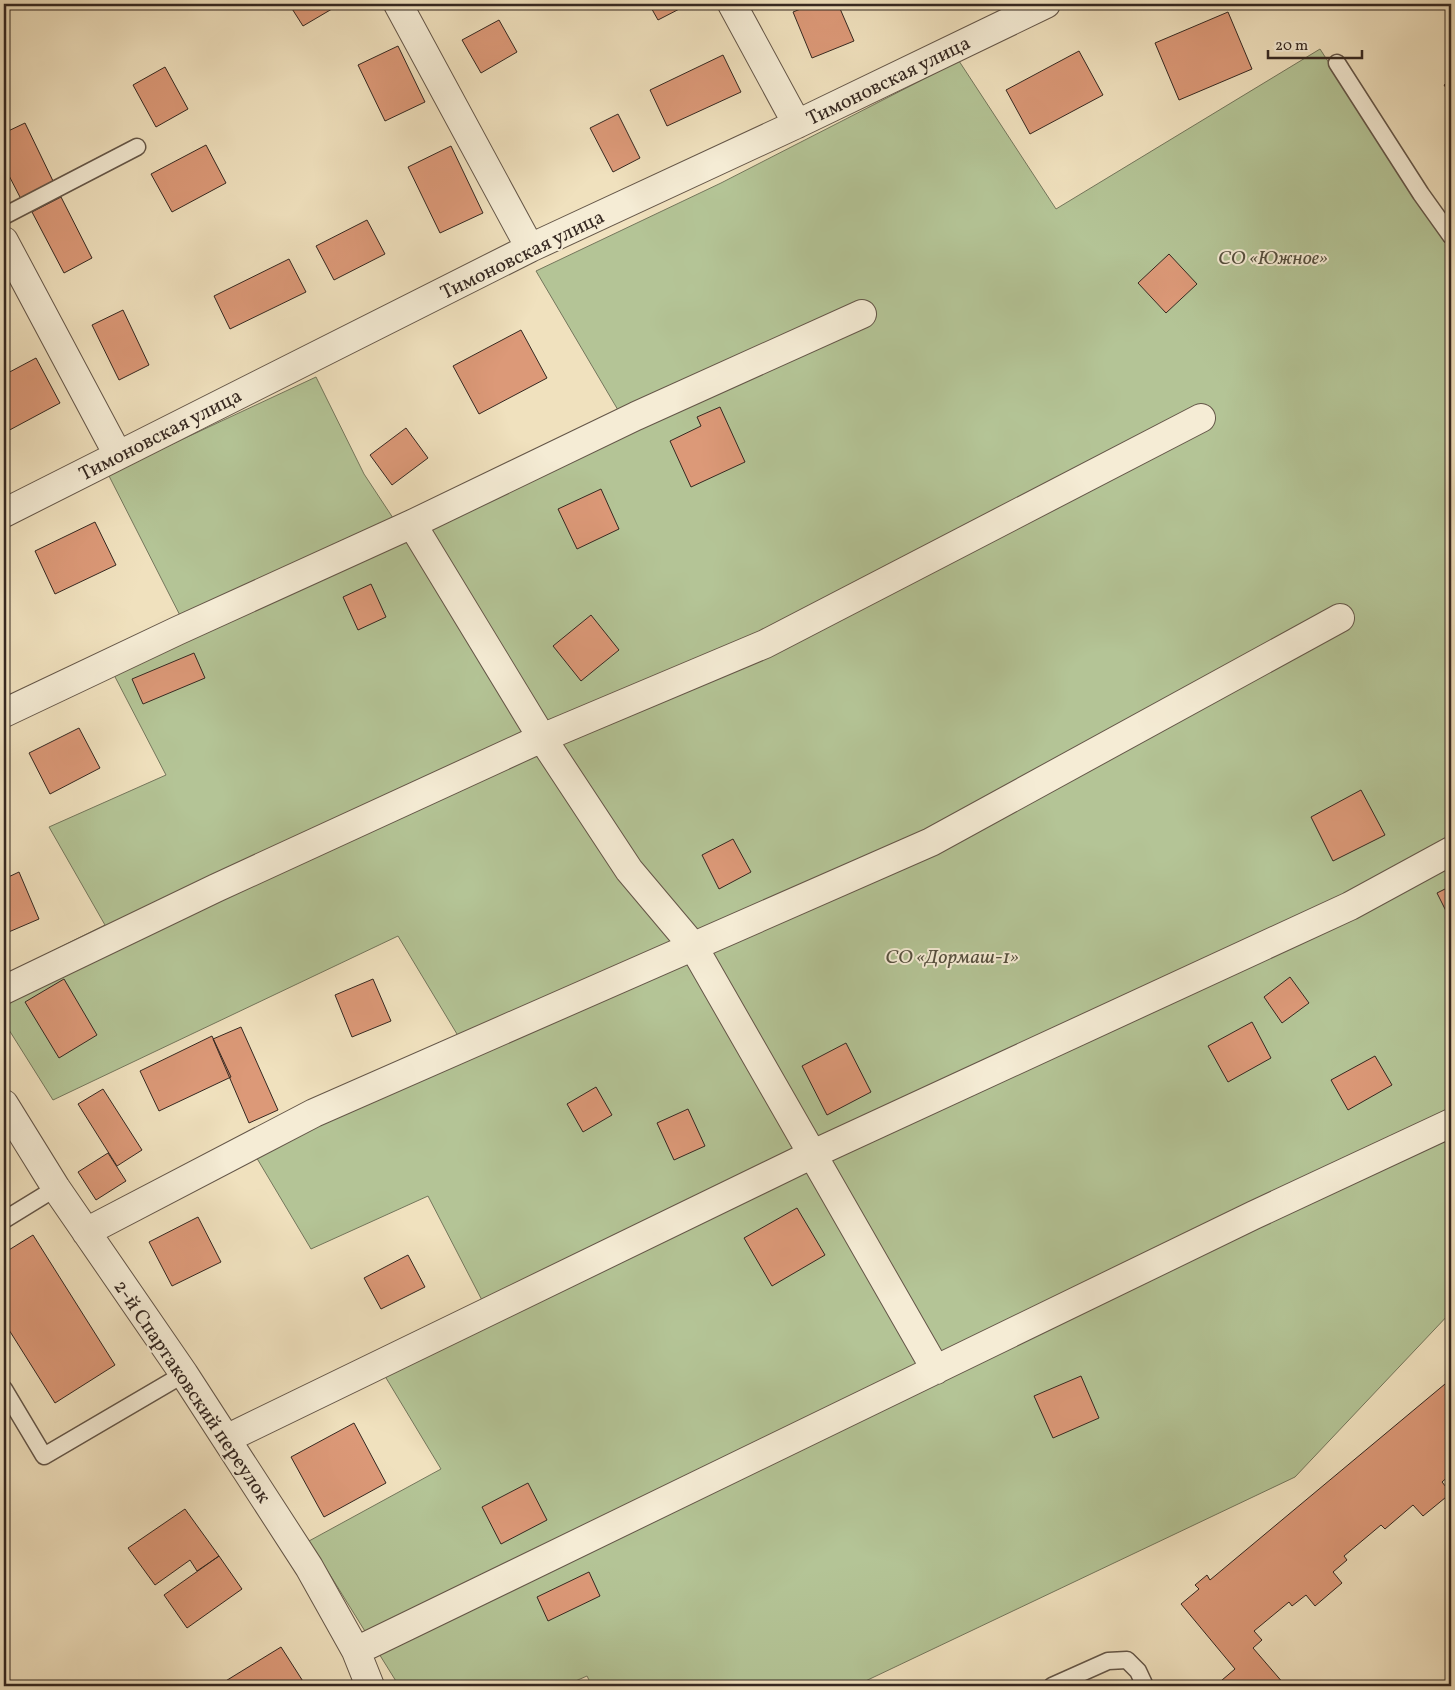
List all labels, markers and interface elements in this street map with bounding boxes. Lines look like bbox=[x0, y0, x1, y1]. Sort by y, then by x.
scale bar bbox=[1268, 28, 1361, 60]
street label: Тимоновская улица bbox=[802, 30, 976, 134]
text: 20 m bbox=[1275, 36, 1308, 57]
street label: Тимоновская улица bbox=[436, 204, 610, 308]
park label: СО «Южное» bbox=[1218, 245, 1328, 273]
street label: Тимоновская улица bbox=[75, 383, 247, 489]
park label: СО «Дормаш-1» bbox=[885, 944, 1019, 972]
street label: 2-й Спартаковский переулок bbox=[106, 1275, 277, 1510]

